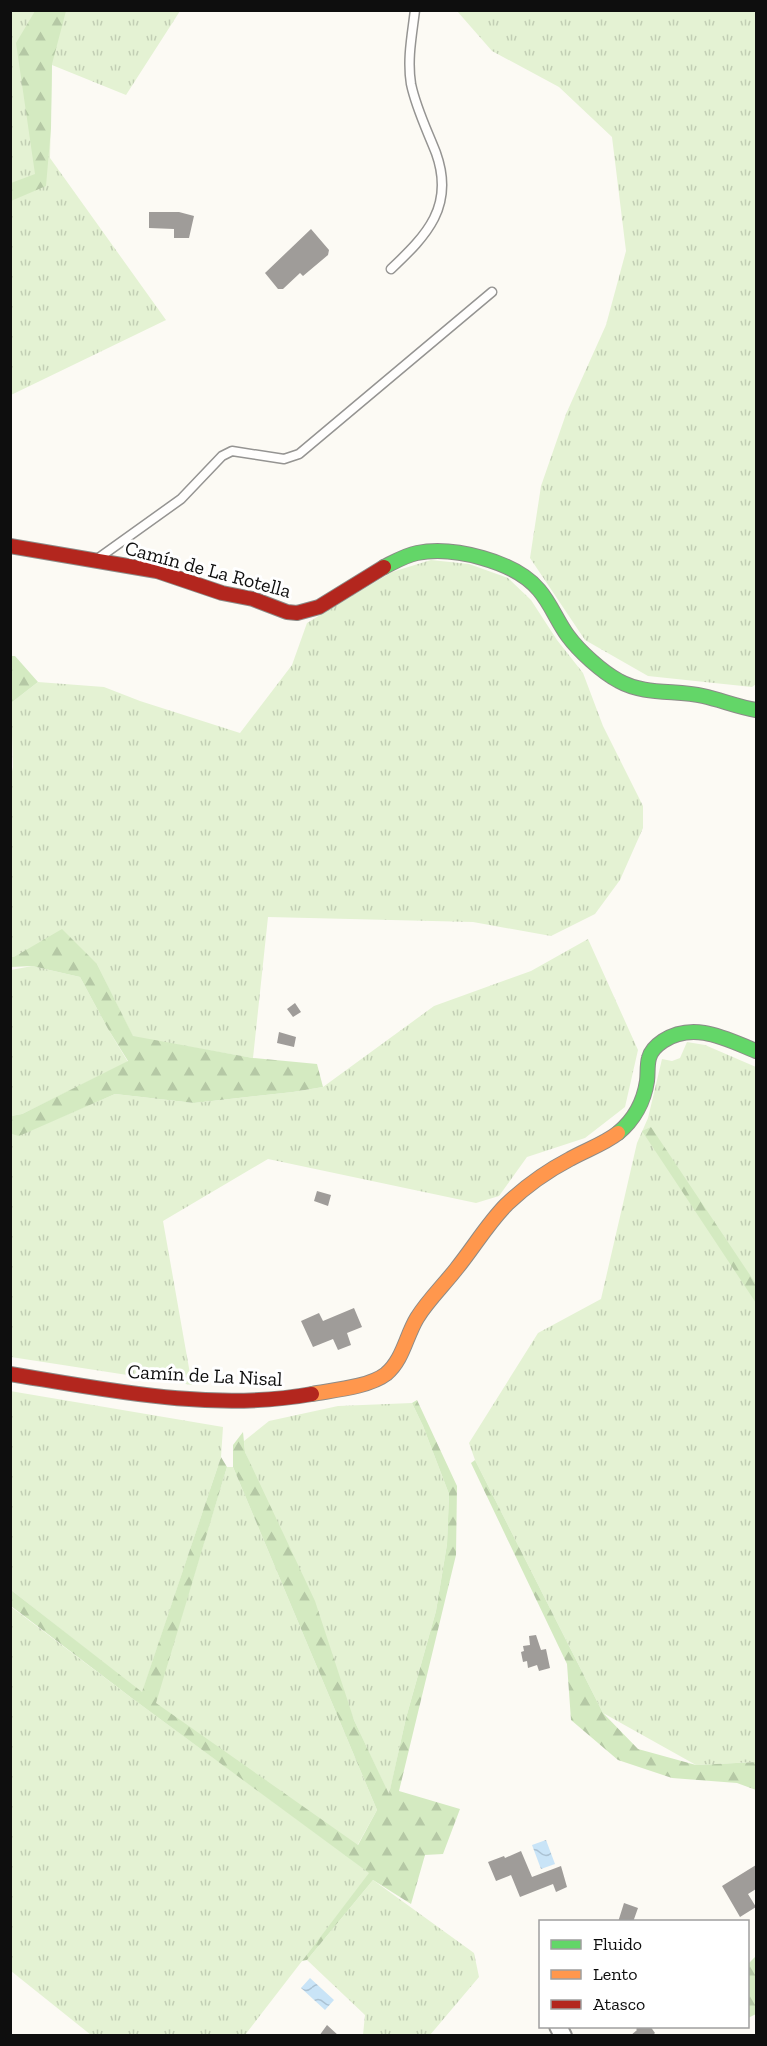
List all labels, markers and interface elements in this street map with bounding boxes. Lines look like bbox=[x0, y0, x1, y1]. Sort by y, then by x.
street label: Camín de La Rotella bbox=[122, 535, 294, 603]
street label: Camín de La Nisal bbox=[127, 1359, 283, 1391]
legend bbox=[539, 1920, 749, 2028]
text: Fluido bbox=[593, 1933, 642, 1955]
text: Lento bbox=[593, 1963, 638, 1985]
text: Atasco bbox=[593, 1993, 645, 2015]

